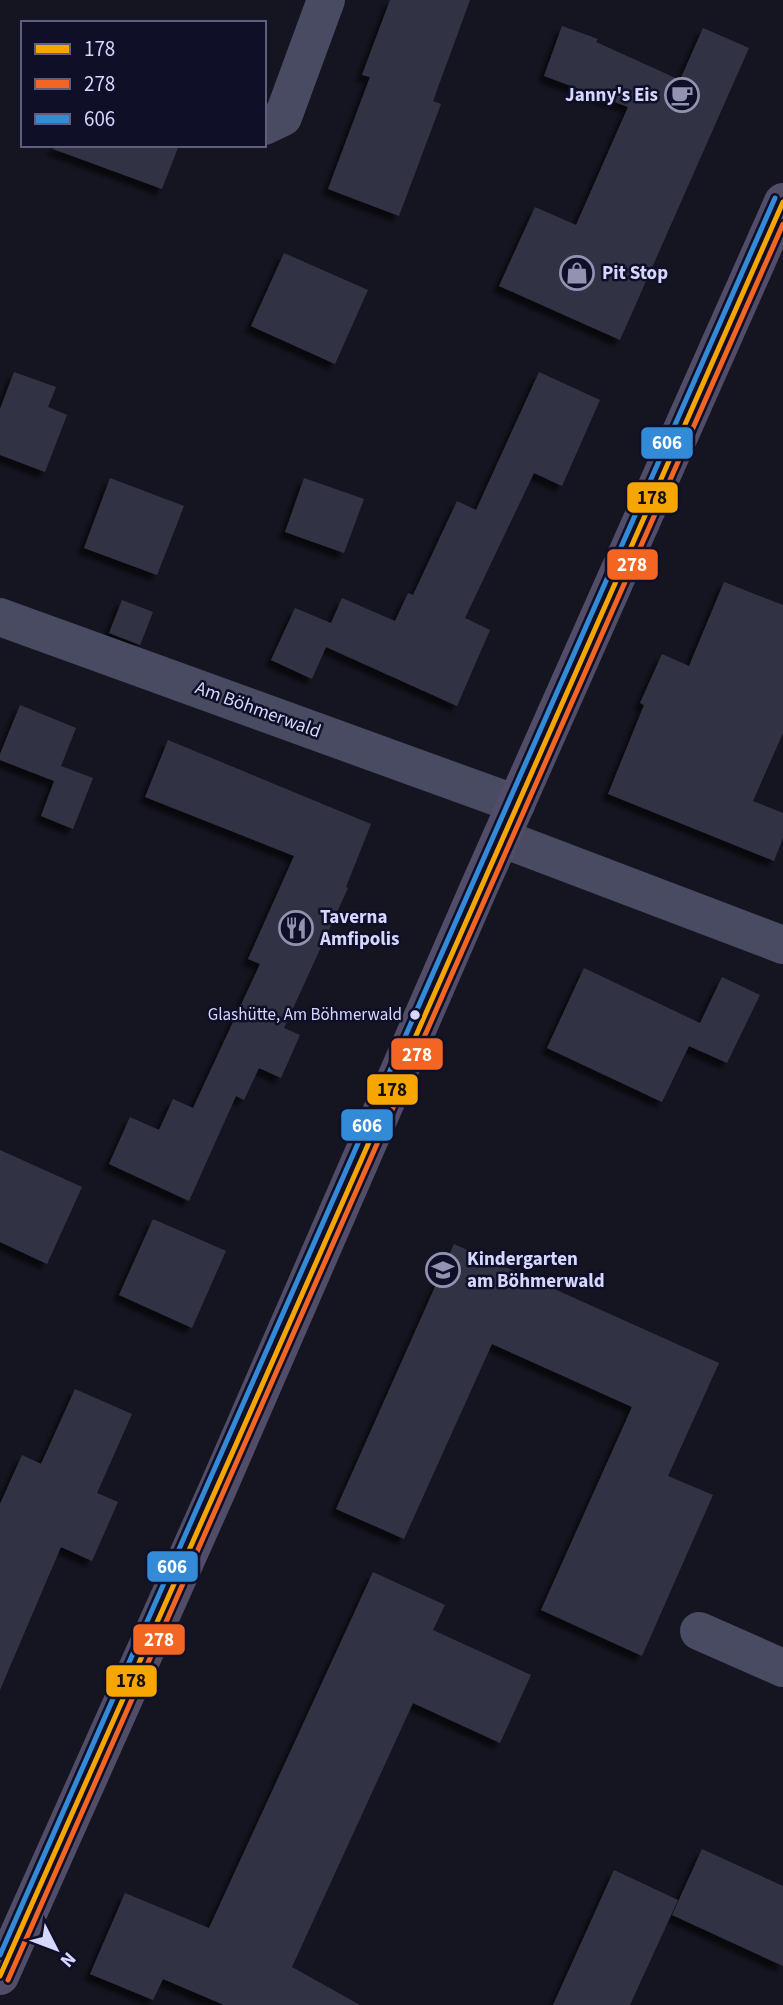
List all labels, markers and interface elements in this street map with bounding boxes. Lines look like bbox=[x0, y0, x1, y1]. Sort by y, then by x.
legend bbox=[21, 21, 266, 147]
text: 178 bbox=[84, 34, 115, 64]
text: 278 bbox=[84, 69, 115, 99]
cafe icon: Janny's Eis bbox=[663, 76, 701, 114]
place label: Janny's Eis bbox=[565, 82, 658, 109]
text: 606 bbox=[84, 104, 115, 134]
shop icon: Pit Stop bbox=[558, 254, 596, 292]
place label: Pit Stop bbox=[602, 260, 668, 287]
line badge: 606 bbox=[640, 426, 694, 460]
text: 606 bbox=[652, 430, 682, 457]
line badge: 178 bbox=[626, 481, 679, 514]
text: 178 bbox=[637, 485, 667, 512]
line badge: 278 bbox=[606, 548, 659, 581]
text: 278 bbox=[617, 552, 647, 579]
street label: Am Böhmerwald bbox=[191, 675, 325, 745]
place label: Taverna Amfipolis bbox=[319, 904, 399, 953]
restaurant icon: Taverna Amfipolis bbox=[277, 909, 315, 947]
place label: Glashütte, Am Böhmerwald bbox=[208, 1003, 402, 1027]
marker: Glashütte, Am Böhmerwald bbox=[408, 1008, 422, 1022]
line badge: 278 bbox=[390, 1037, 444, 1071]
text: 278 bbox=[402, 1042, 432, 1069]
line badge: 178 bbox=[366, 1073, 419, 1106]
text: 178 bbox=[377, 1077, 407, 1104]
line badge: 606 bbox=[340, 1108, 394, 1142]
text: 606 bbox=[352, 1113, 382, 1140]
place label: Kindergarten am Böhmerwald bbox=[467, 1246, 605, 1295]
school or university icon: Kindergarten am Böhmerwald bbox=[424, 1251, 462, 1289]
line badge: 606 bbox=[146, 1550, 199, 1583]
text: 606 bbox=[157, 1554, 187, 1581]
line badge: 278 bbox=[132, 1623, 186, 1656]
text: 278 bbox=[144, 1627, 174, 1654]
line badge: 178 bbox=[105, 1664, 158, 1698]
text: 178 bbox=[116, 1668, 146, 1695]
north arrow bbox=[21, 1914, 91, 1984]
text: N bbox=[53, 1946, 82, 1973]

